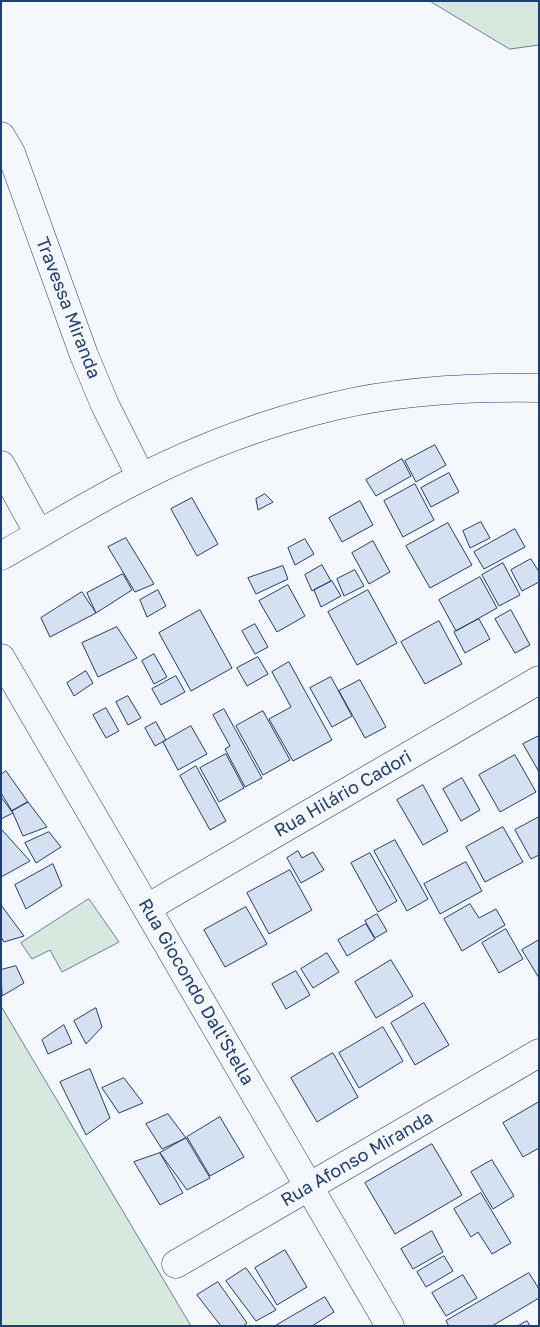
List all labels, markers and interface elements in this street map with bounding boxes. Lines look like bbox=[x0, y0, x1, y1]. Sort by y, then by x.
street label: Travessa Miranda bbox=[31, 234, 105, 382]
street label: Rua Hilário Cadori bbox=[270, 746, 416, 842]
street label: Rua Giocondo Dall'Stella bbox=[134, 895, 258, 1089]
street label: Rua Afonso Miranda bbox=[277, 1107, 437, 1211]

